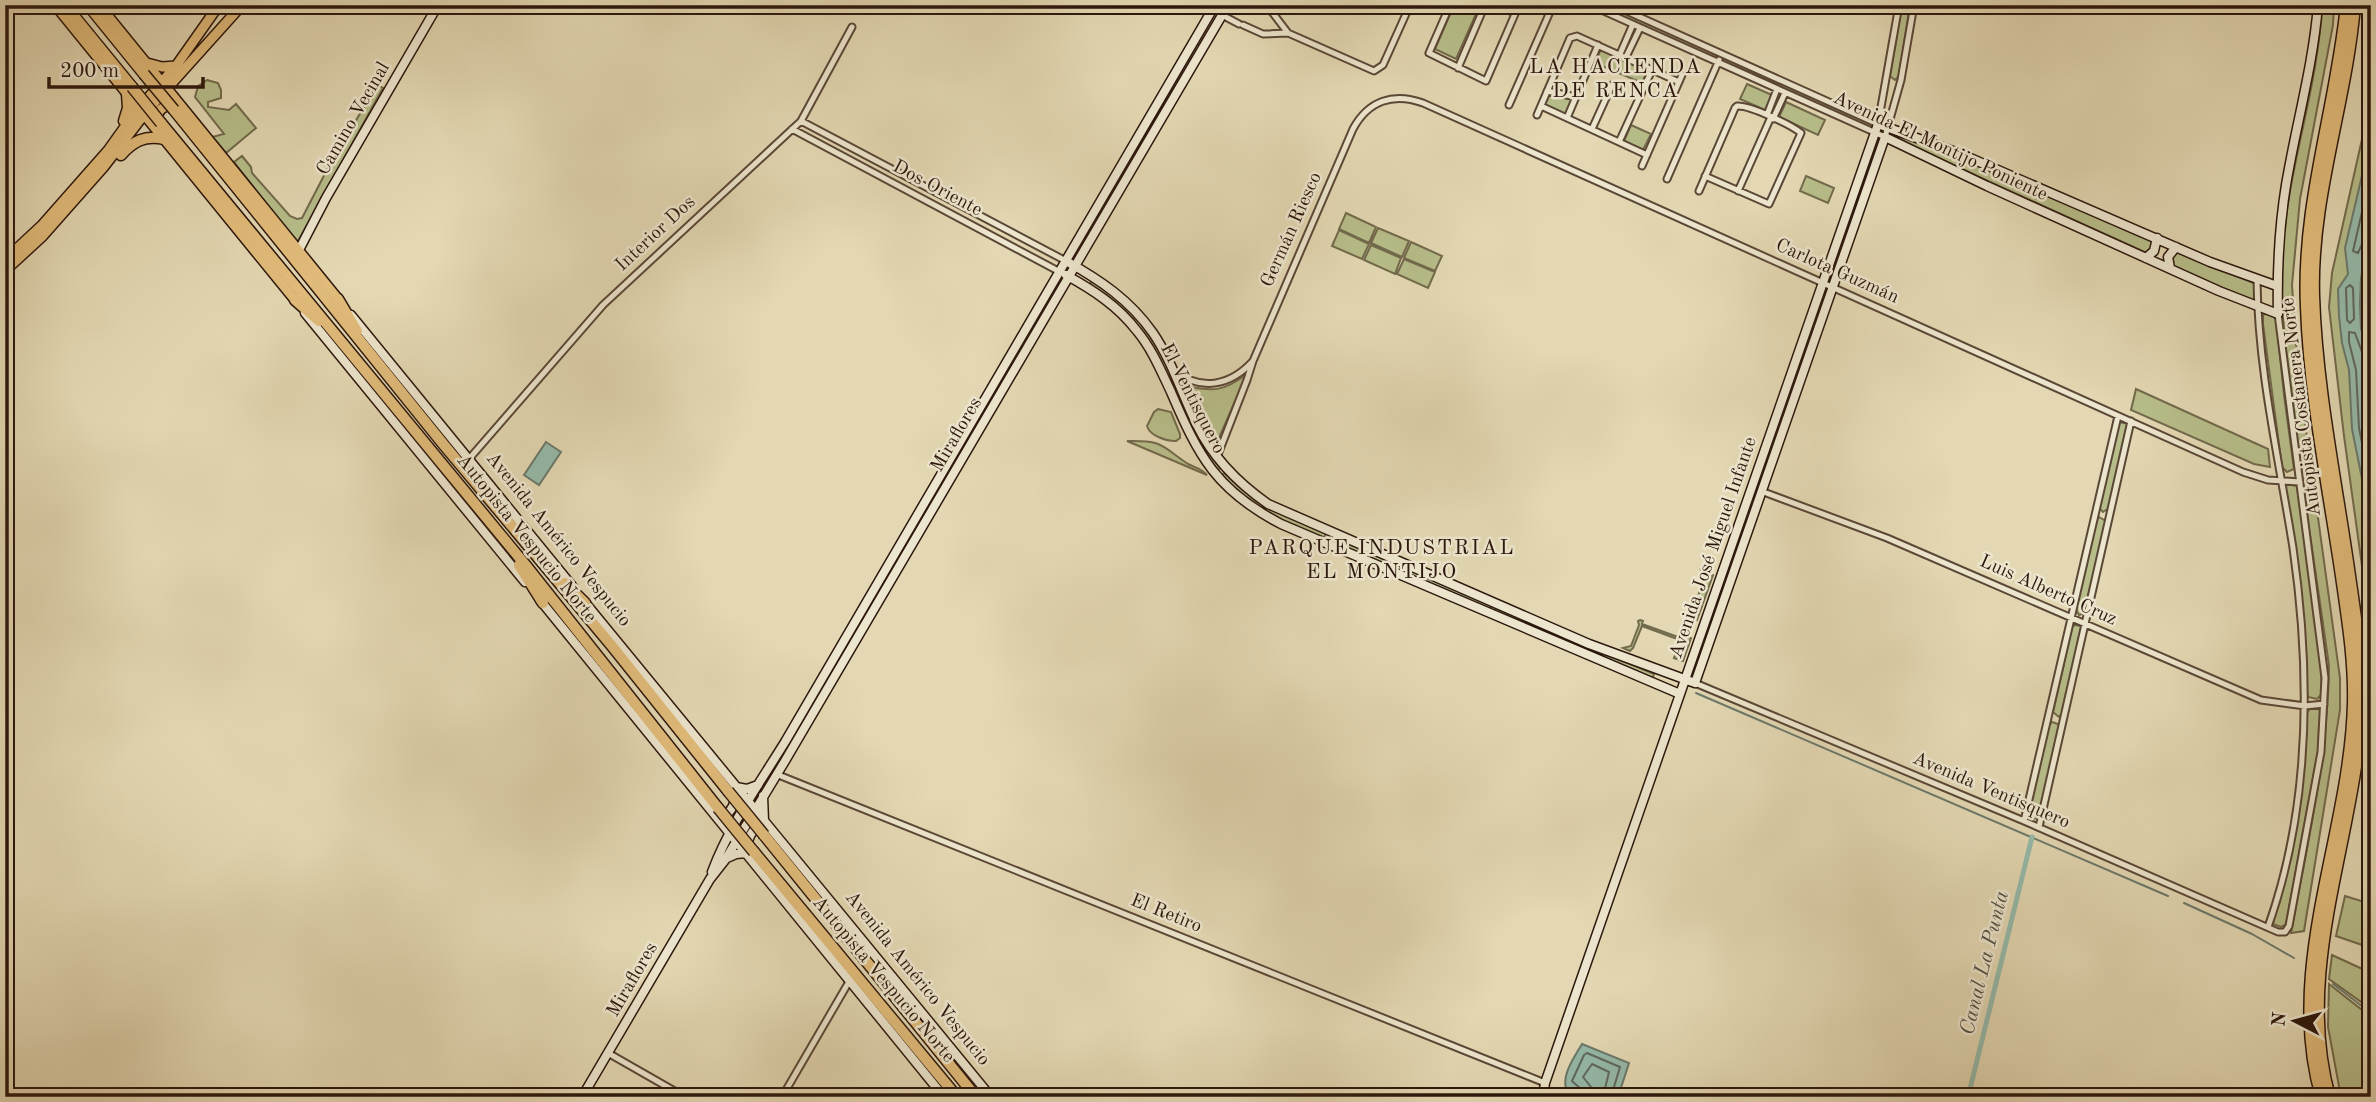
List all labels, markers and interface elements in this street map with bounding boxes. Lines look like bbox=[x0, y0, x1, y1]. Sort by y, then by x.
scale bar bbox=[49, 46, 203, 90]
district label: LA HACIENDA DE RENCA bbox=[1529, 57, 1703, 102]
street label: Camino Vecinal bbox=[314, 59, 394, 179]
text: 200 m bbox=[60, 61, 119, 82]
street label: Avenida El Montijo Poniente bbox=[1830, 89, 2050, 205]
street label: Dos Oriente bbox=[889, 158, 985, 220]
street label: Germán Riesco bbox=[1258, 170, 1326, 290]
street label: Interior Dos bbox=[613, 193, 699, 275]
street label: Carlota Guzmán bbox=[1772, 236, 1902, 308]
street label: Autopista Costanera Norte bbox=[2279, 296, 2325, 518]
street label: El Ventisquero bbox=[1156, 341, 1228, 457]
street label: Miraflores bbox=[928, 395, 986, 475]
street label: Avenida José Miguel Infante bbox=[1667, 435, 1761, 661]
street label: Avenida Américo Vespucio bbox=[482, 449, 634, 631]
street label: Autopista Vespucio Norte bbox=[452, 451, 600, 627]
district label: PARQUE INDUSTRIAL EL MONTIJO bbox=[1248, 538, 1516, 583]
street label: Luis Alberto Cruz bbox=[1977, 552, 2119, 630]
street label: Avenida Ventisquero bbox=[1910, 749, 2072, 833]
street label: Avenida Américo Vespucio bbox=[841, 888, 993, 1070]
water label: Canal La Punta bbox=[1957, 889, 2013, 1037]
street label: El Retiro bbox=[1128, 891, 1204, 937]
street label: Autopista Vespucio Norte bbox=[808, 893, 958, 1067]
street label: Miraflores bbox=[604, 940, 662, 1020]
north arrow bbox=[2260, 986, 2330, 1056]
text: N bbox=[2270, 1011, 2291, 1028]

